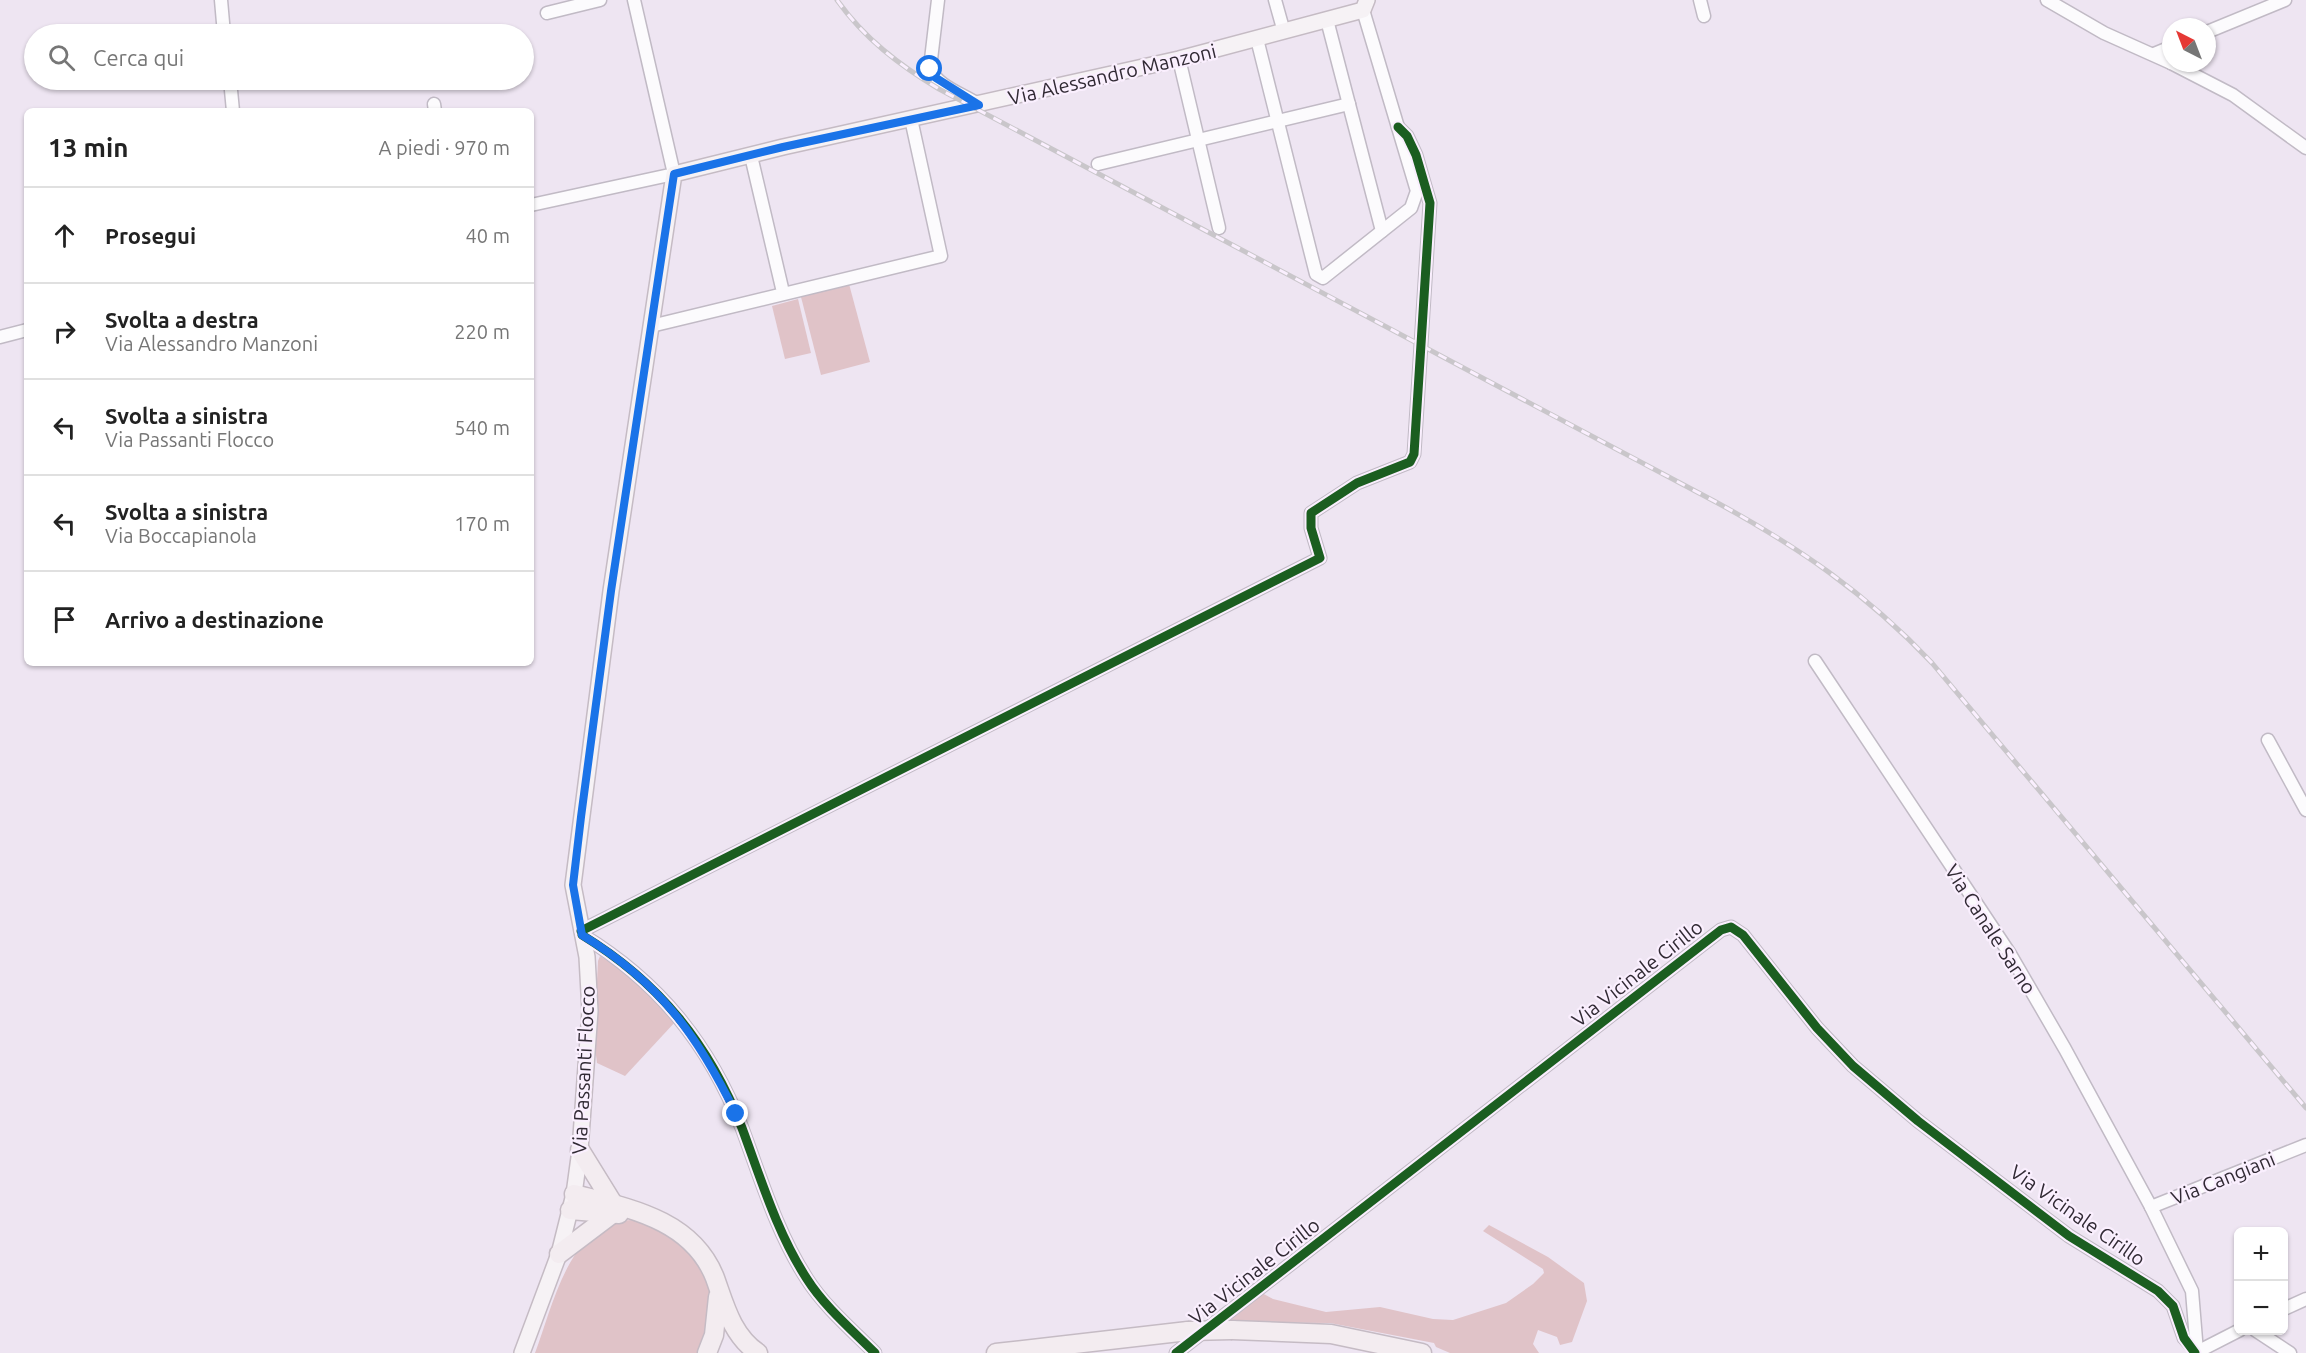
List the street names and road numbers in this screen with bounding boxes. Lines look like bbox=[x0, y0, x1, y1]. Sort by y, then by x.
street label: Via Alessandro Manzoni bbox=[1006, 39, 1218, 109]
street label: Via Canale Sarno bbox=[1941, 860, 2041, 998]
street label: Via Vicinale Cirillo bbox=[1567, 915, 1707, 1031]
street label: Via Passanti Flocco bbox=[567, 985, 599, 1155]
street label: Via Cangiani bbox=[2168, 1147, 2278, 1209]
street label: Via Vicinale Cirillo bbox=[2006, 1160, 2150, 1270]
street label: Via Vicinale Cirillo bbox=[1184, 1213, 1324, 1329]

